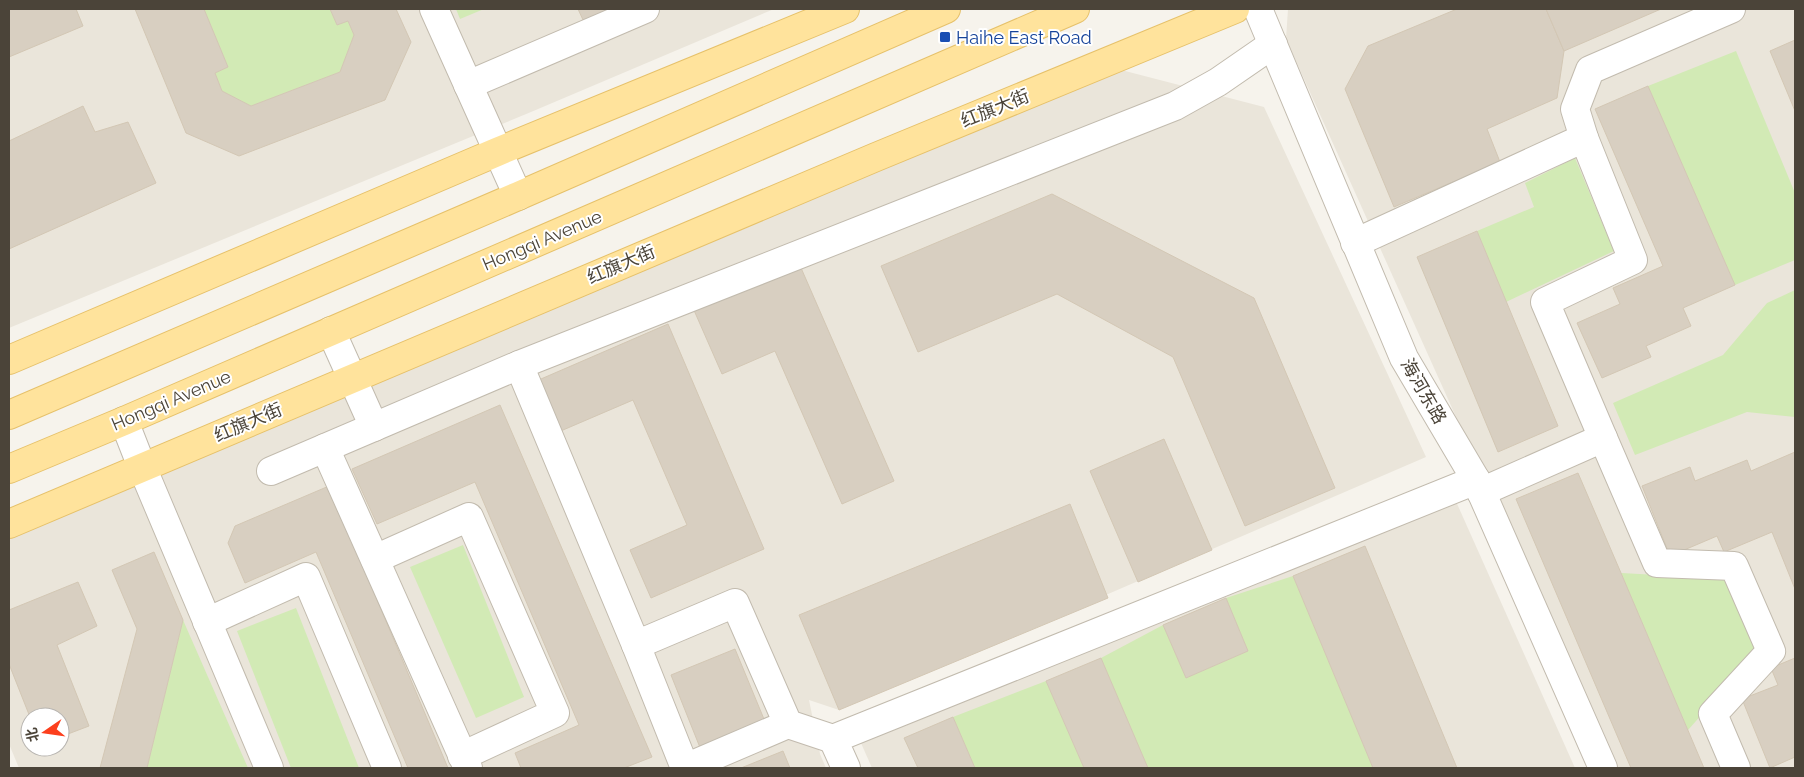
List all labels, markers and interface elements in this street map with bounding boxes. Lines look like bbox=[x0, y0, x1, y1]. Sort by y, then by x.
place label: Haihe East Road bbox=[956, 27, 1092, 48]
marker: Haihe East Road bbox=[938, 30, 952, 44]
street label: 红旗大街 bbox=[958, 85, 1032, 131]
street label: Hongqi Avenue bbox=[479, 205, 605, 275]
street label: 红旗大街 bbox=[584, 240, 658, 288]
street label: 海河东路 bbox=[1397, 355, 1451, 427]
street label: Hongqi Avenue bbox=[108, 365, 234, 435]
street label: 红旗大街 bbox=[211, 398, 285, 446]
north arrow bbox=[20, 707, 70, 757]
text: 北 bbox=[23, 726, 42, 744]

